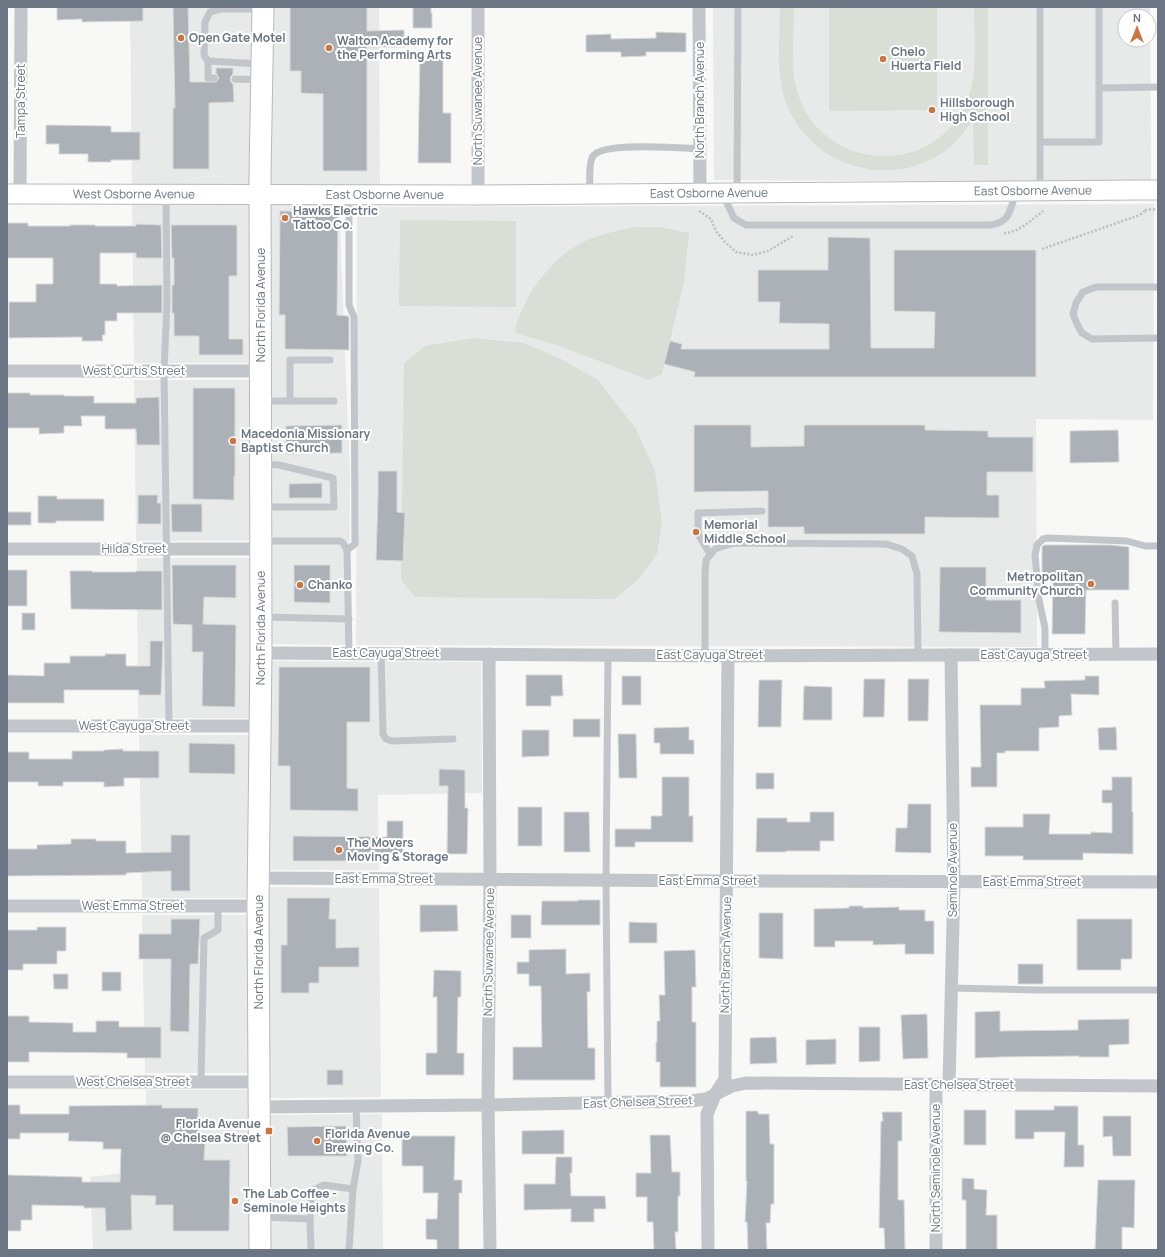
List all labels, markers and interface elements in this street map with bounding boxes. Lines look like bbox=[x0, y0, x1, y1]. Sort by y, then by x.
north arrow bbox=[1117, 8, 1157, 48]
text: N bbox=[1133, 10, 1141, 25]
place label: Open Gate Motel bbox=[189, 29, 286, 46]
place label: Walton Academy for the Performing Arts bbox=[337, 32, 453, 63]
marker: Open Gate Motel bbox=[176, 33, 186, 43]
street label: North Suwanee Avenue bbox=[469, 37, 486, 165]
street label: North Branch Avenue bbox=[691, 42, 708, 158]
marker: Walton Academy for the Performing Arts bbox=[324, 43, 334, 53]
place label: Chelo Huerta Field bbox=[891, 43, 961, 74]
marker: Chelo Huerta Field bbox=[878, 54, 888, 64]
street label: Tampa Street bbox=[12, 64, 29, 138]
place label: Hillsborough High School bbox=[940, 94, 1015, 125]
marker: Hillsborough High School bbox=[927, 105, 937, 115]
street label: East Osborne Avenue bbox=[974, 181, 1092, 199]
street label: East Osborne Avenue bbox=[650, 184, 768, 202]
street label: West Osborne Avenue bbox=[73, 185, 195, 202]
street label: East Osborne Avenue bbox=[326, 186, 444, 203]
place label: Hawks Electric Tattoo Co. bbox=[293, 202, 378, 233]
marker: Hawks Electric Tattoo Co. bbox=[280, 213, 290, 223]
street label: North Florida Avenue bbox=[252, 248, 269, 362]
street label: West Curtis Street bbox=[83, 362, 186, 379]
place label: Macedonia Missionary Baptist Church bbox=[241, 425, 371, 456]
marker: Macedonia Missionary Baptist Church bbox=[228, 436, 238, 446]
place label: Memorial Middle School bbox=[704, 516, 786, 547]
marker: Memorial Middle School bbox=[691, 527, 701, 537]
street label: Hilda Street bbox=[101, 540, 167, 557]
place label: Metropolitan Community Church bbox=[970, 568, 1083, 599]
street label: North Florida Avenue bbox=[252, 571, 269, 685]
place label: Chanko bbox=[308, 576, 353, 593]
marker: Metropolitan Community Church bbox=[1086, 579, 1096, 589]
marker: Chanko bbox=[295, 580, 305, 590]
street label: East Cayuga Street bbox=[333, 644, 440, 661]
street label: East Cayuga Street bbox=[657, 646, 764, 663]
street label: East Cayuga Street bbox=[981, 646, 1088, 663]
street label: West Cayuga Street bbox=[79, 717, 190, 734]
street label: Seminole Avenue bbox=[944, 823, 961, 917]
place label: The Movers Moving & Storage bbox=[347, 834, 449, 865]
marker: The Movers Moving & Storage bbox=[334, 845, 344, 855]
street label: East Emma Street bbox=[335, 870, 433, 887]
street label: East Emma Street bbox=[659, 872, 757, 889]
street label: East Emma Street bbox=[983, 873, 1081, 890]
street label: North Suwanee Avenue bbox=[479, 888, 498, 1016]
street label: North Florida Avenue bbox=[250, 895, 267, 1009]
street label: West Emma Street bbox=[82, 897, 184, 914]
street label: North Branch Avenue bbox=[716, 897, 735, 1013]
street label: West Chelsea Street bbox=[76, 1073, 190, 1090]
street label: East Chelsea Street bbox=[904, 1076, 1014, 1093]
street label: East Chelsea Street bbox=[583, 1091, 693, 1112]
street label: North Seminole Avenue bbox=[927, 1104, 944, 1232]
place label: Florida Avenue @ Chelsea Street bbox=[160, 1115, 261, 1146]
place label: Florida Avenue Brewing Co. bbox=[325, 1125, 410, 1156]
marker: Florida Avenue @ Chelsea Street bbox=[264, 1126, 274, 1136]
marker: Florida Avenue Brewing Co. bbox=[312, 1136, 322, 1146]
place label: The Lab Coffee - Seminole Heights bbox=[243, 1185, 346, 1216]
marker: The Lab Coffee - Seminole Heights bbox=[230, 1196, 240, 1206]

